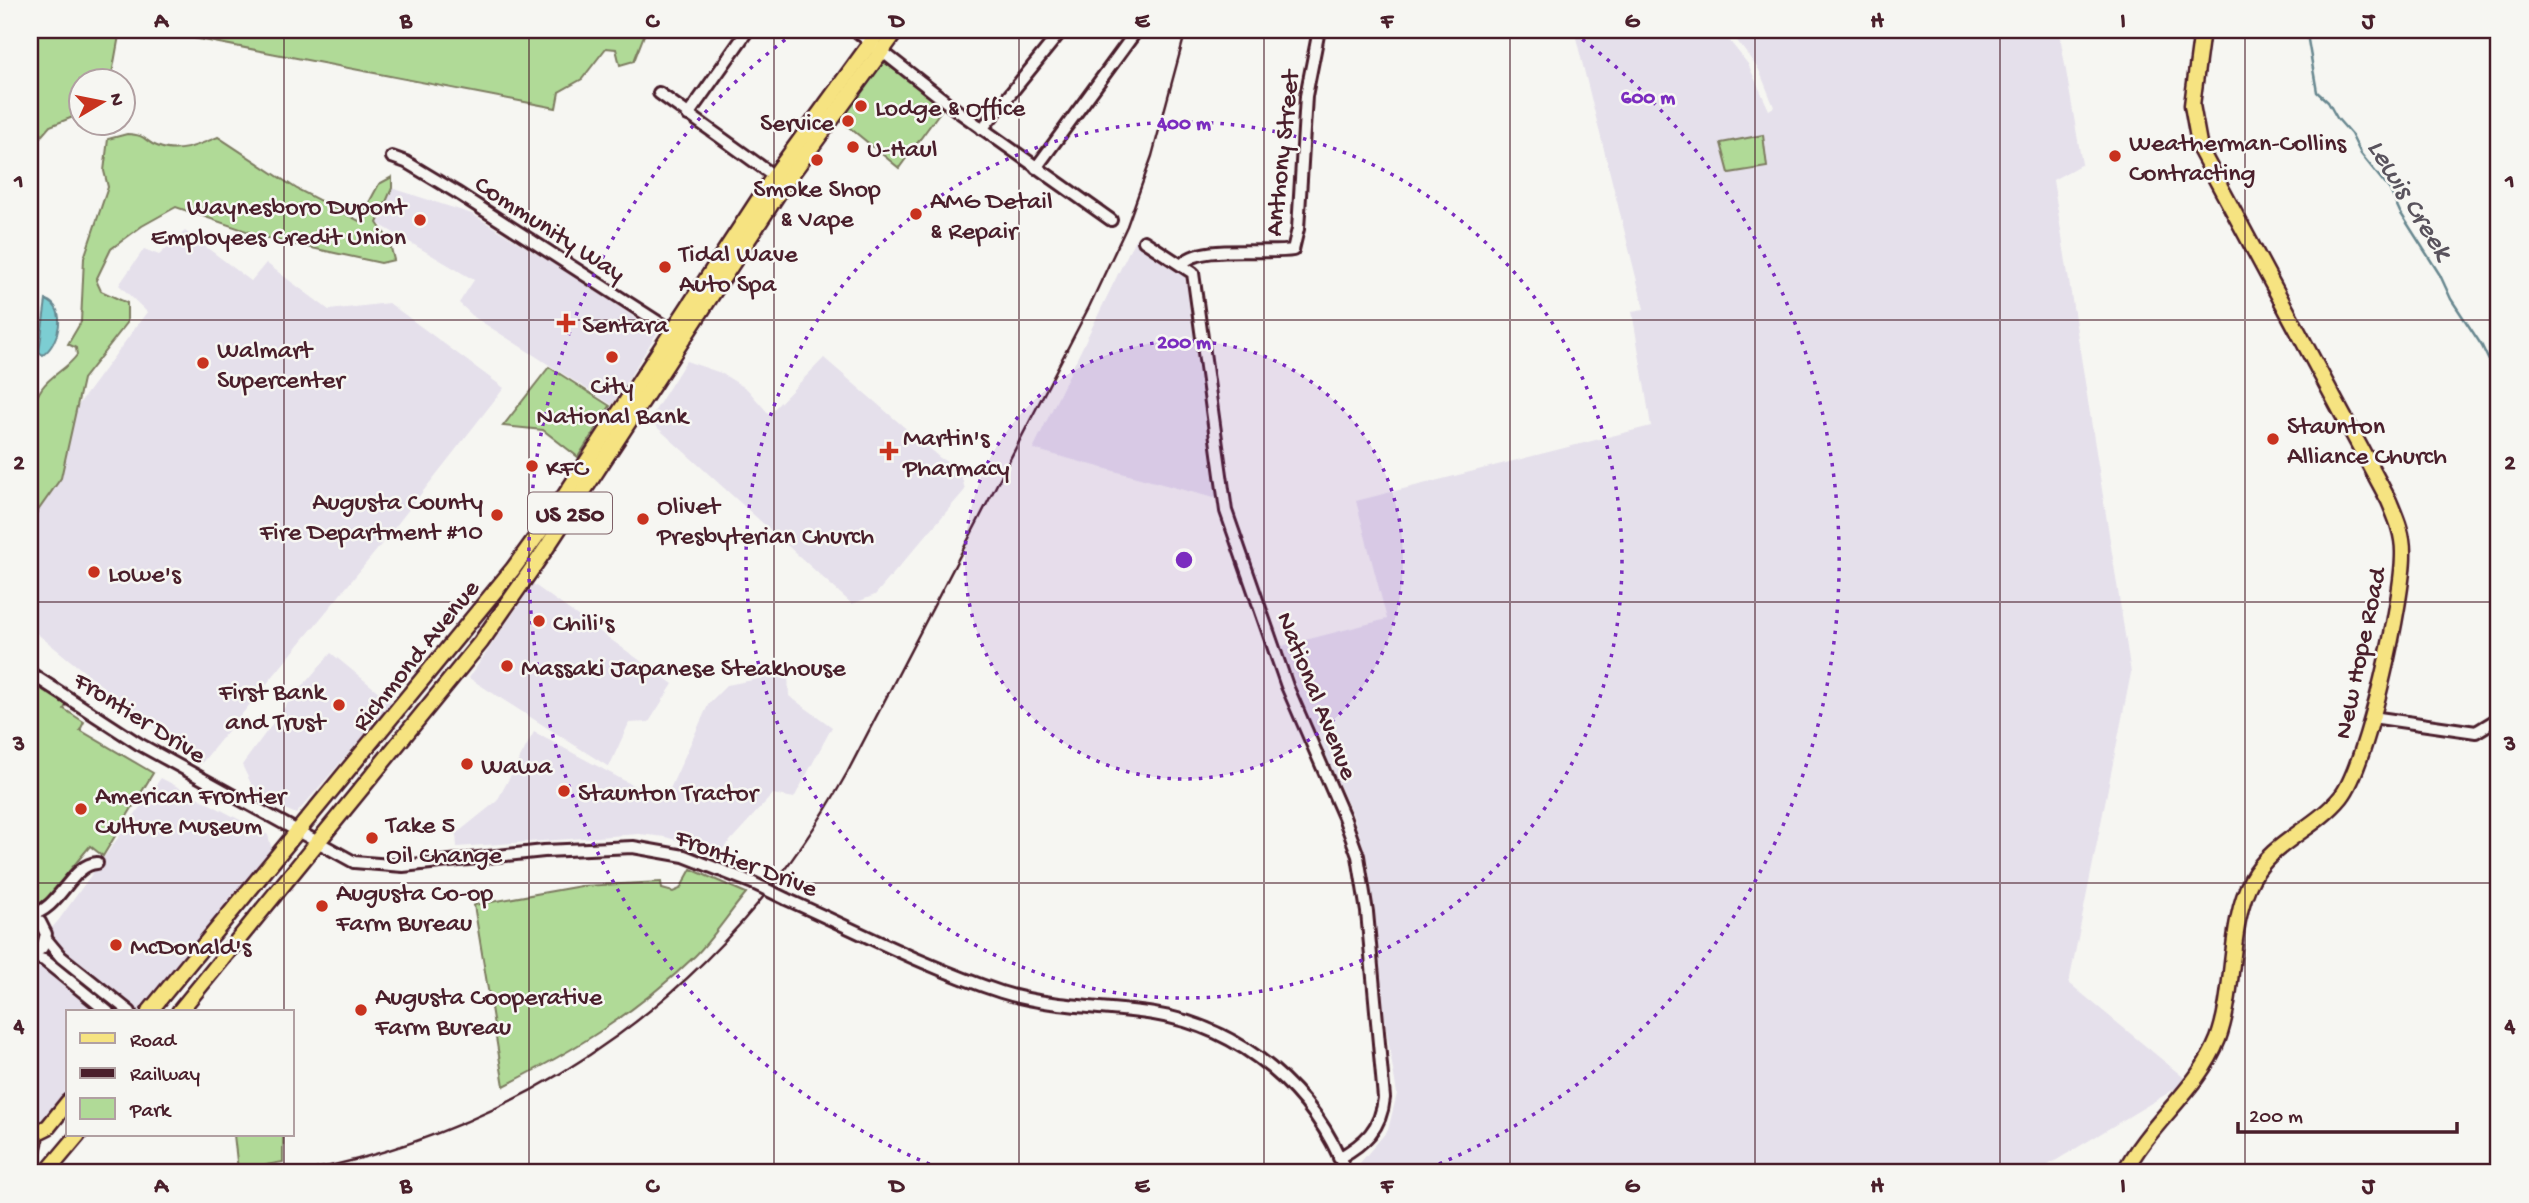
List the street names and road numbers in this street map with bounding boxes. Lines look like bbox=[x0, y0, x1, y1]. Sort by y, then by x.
street label: Anthony Street bbox=[1260, 67, 1309, 238]
street label: Community Way bbox=[467, 170, 630, 291]
road number: US 250 bbox=[528, 492, 612, 534]
street label: New Hope Road bbox=[2329, 564, 2396, 742]
street label: Richmond Avenue bbox=[347, 574, 488, 739]
street label: National Avenue bbox=[1267, 608, 1363, 786]
street label: Frontier Drive bbox=[66, 666, 211, 773]
street label: Frontier Drive bbox=[669, 823, 822, 907]

